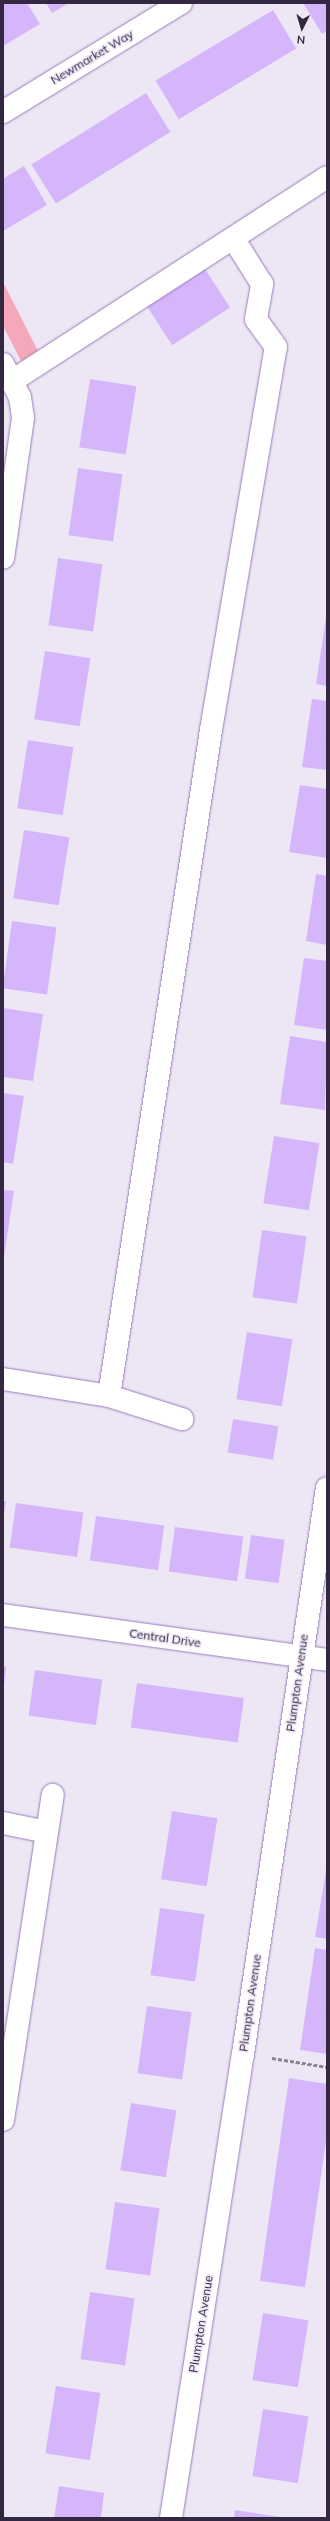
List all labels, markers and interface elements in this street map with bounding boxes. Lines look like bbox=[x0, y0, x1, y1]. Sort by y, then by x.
north arrow bbox=[282, 8, 322, 48]
street label: Newmarket Way bbox=[48, 27, 136, 87]
text: N bbox=[296, 33, 306, 47]
street label: Central Drive bbox=[128, 1626, 202, 1650]
street label: Plumpton Avenue bbox=[283, 1633, 311, 1733]
street label: Plumpton Avenue bbox=[236, 1953, 264, 2053]
street label: Plumpton Avenue bbox=[186, 2274, 216, 2374]

